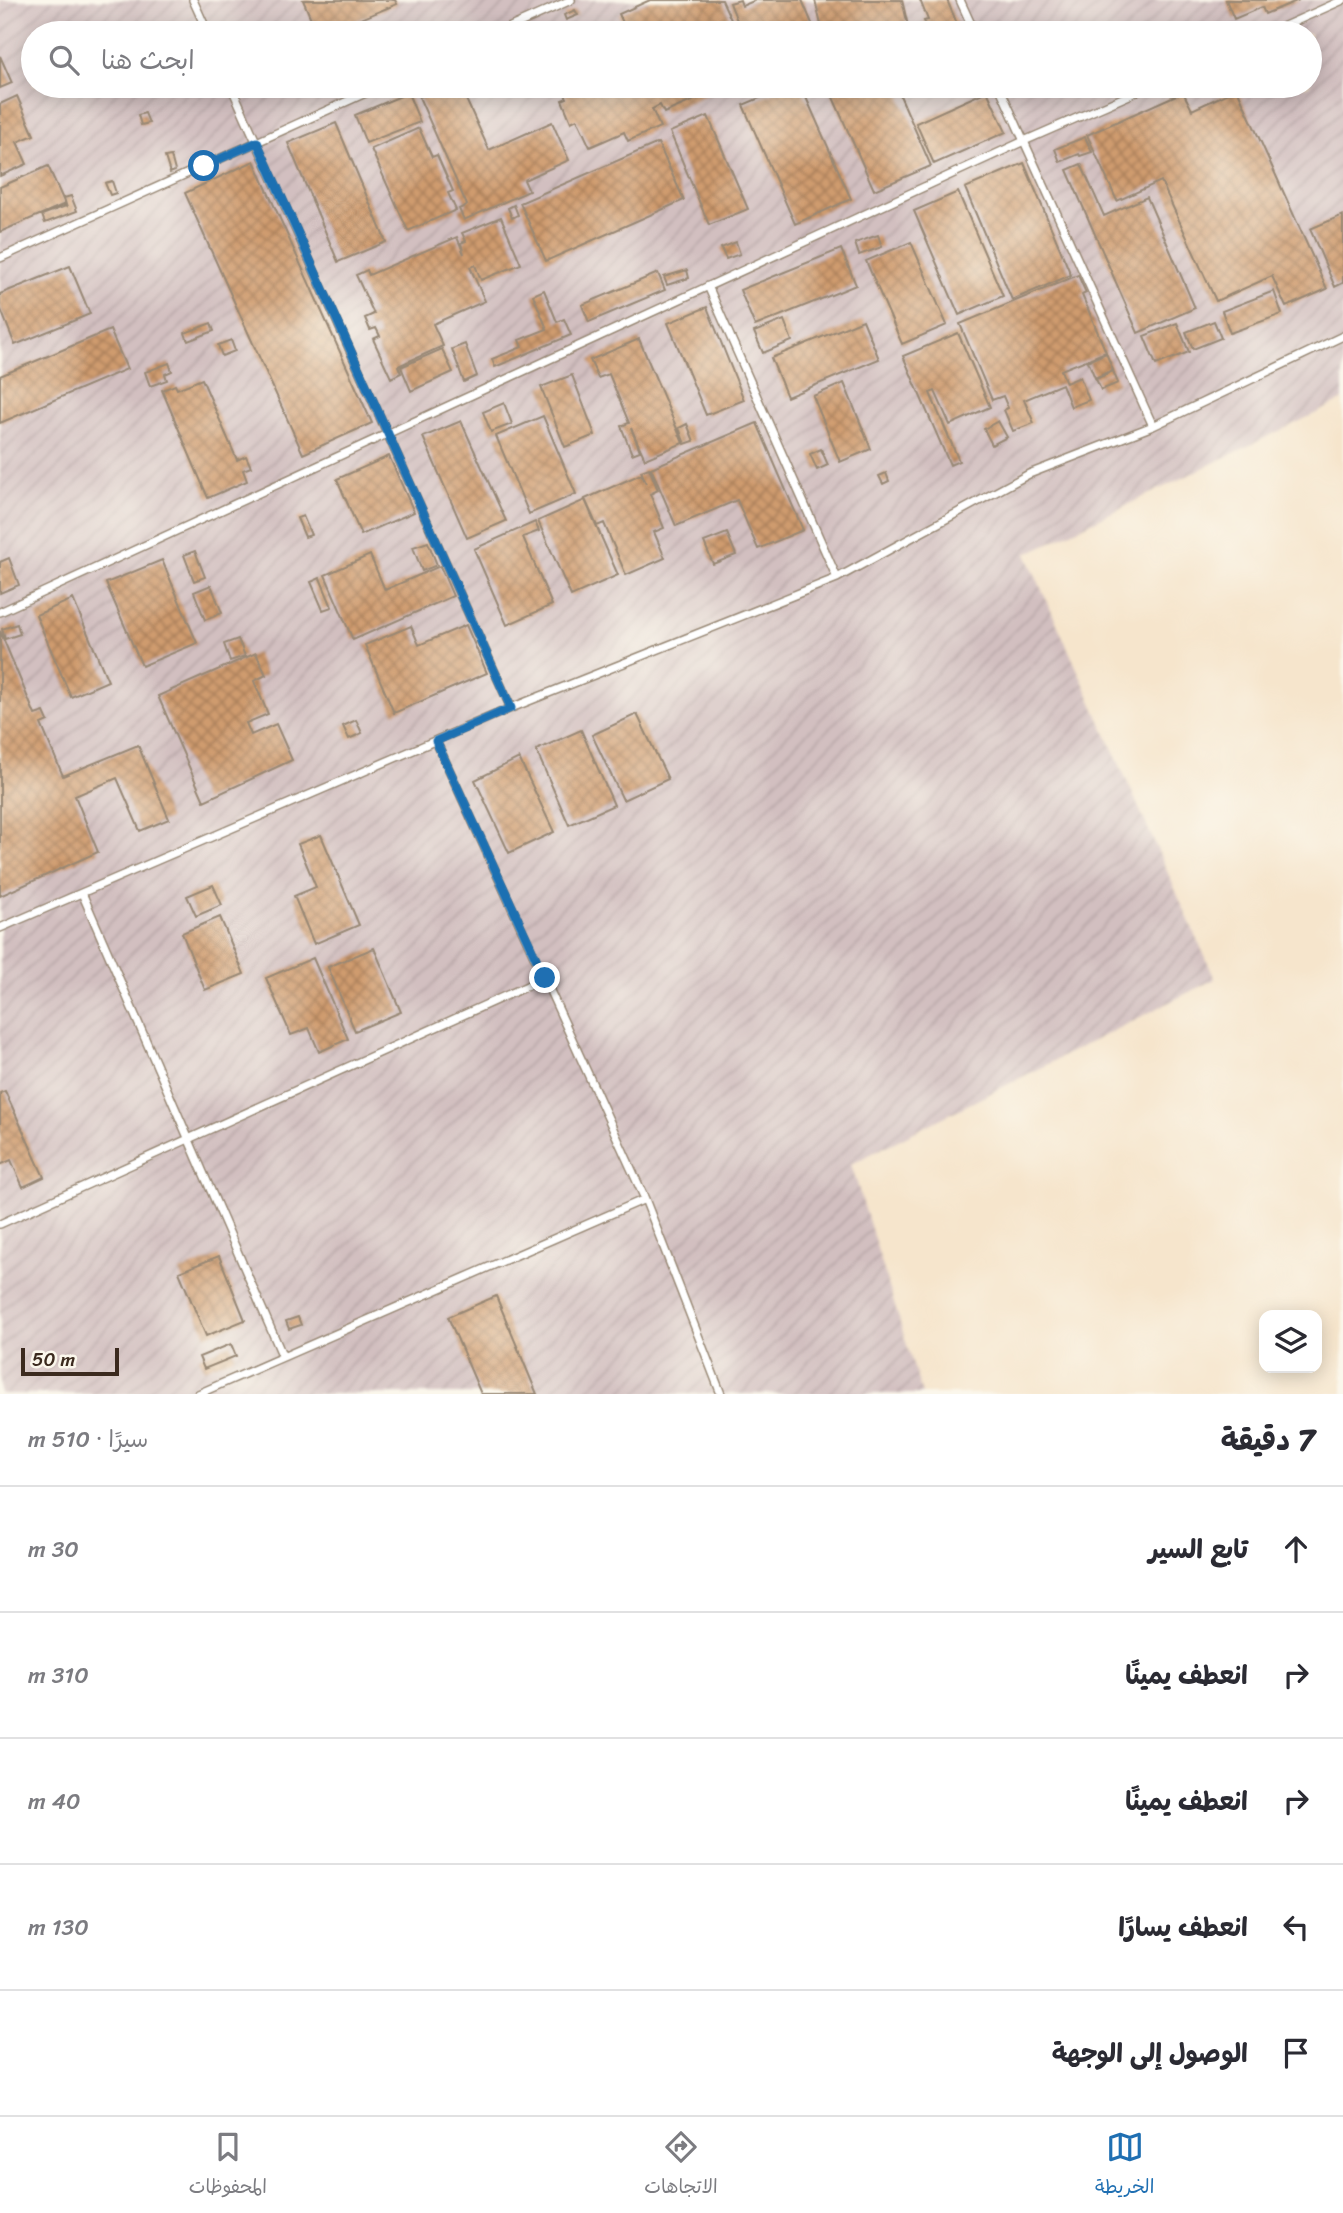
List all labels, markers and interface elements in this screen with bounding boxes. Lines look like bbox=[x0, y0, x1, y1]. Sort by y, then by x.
search box bbox=[21, 21, 1322, 98]
text: ابحث هنا bbox=[101, 37, 195, 83]
icon: search bbox=[45, 41, 83, 79]
route start bbox=[188, 150, 219, 181]
route end bbox=[529, 962, 560, 993]
map controls bbox=[1259, 1310, 1322, 1373]
button: layers bbox=[1259, 1310, 1322, 1373]
text: 50 m bbox=[32, 1343, 75, 1376]
scale bar bbox=[21, 1345, 119, 1377]
text: 7 دقيقة bbox=[1221, 1413, 1315, 1467]
text: سيرًا · 510 m bbox=[28, 1419, 148, 1460]
text: تابع السير bbox=[1149, 1526, 1248, 1572]
text: 30 m bbox=[28, 1529, 79, 1570]
icon: ahead bbox=[1277, 1530, 1315, 1568]
text: انعطف يمينًا bbox=[1125, 1652, 1248, 1698]
text: 310 m bbox=[28, 1655, 89, 1696]
icon: right bbox=[1277, 1656, 1315, 1694]
text: انعطف يمينًا bbox=[1125, 1778, 1248, 1824]
text: 40 m bbox=[28, 1781, 81, 1822]
icon: right bbox=[1277, 1782, 1315, 1820]
text: انعطف يسارًا bbox=[1118, 1904, 1248, 1950]
text: 130 m bbox=[28, 1907, 89, 1948]
icon: left bbox=[1277, 1908, 1315, 1946]
text: الوصول إلى الوجهة bbox=[1052, 2030, 1248, 2076]
icon: arrive bbox=[1277, 2034, 1315, 2072]
tab: المحفوظات bbox=[189, 2128, 267, 2203]
tab: الاتجاهات bbox=[644, 2128, 718, 2203]
tab: الخريطة bbox=[1095, 2128, 1154, 2203]

